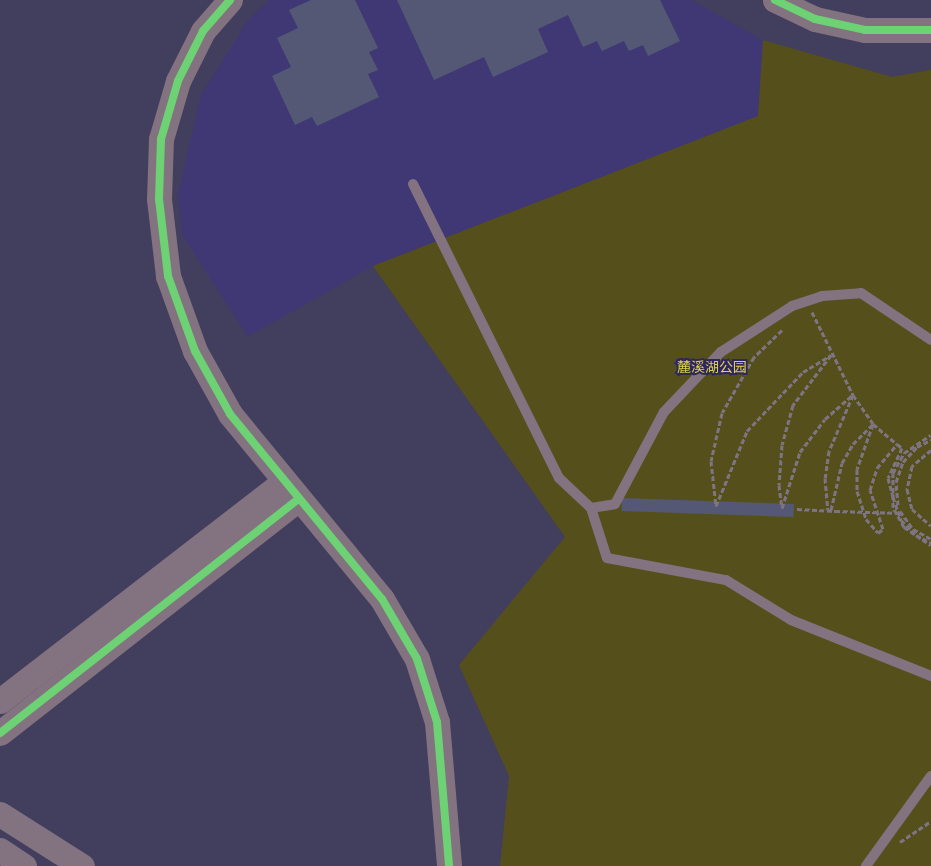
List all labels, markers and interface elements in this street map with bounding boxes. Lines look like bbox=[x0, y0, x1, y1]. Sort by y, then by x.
park label: 麓溪湖公园 bbox=[677, 360, 747, 376]

